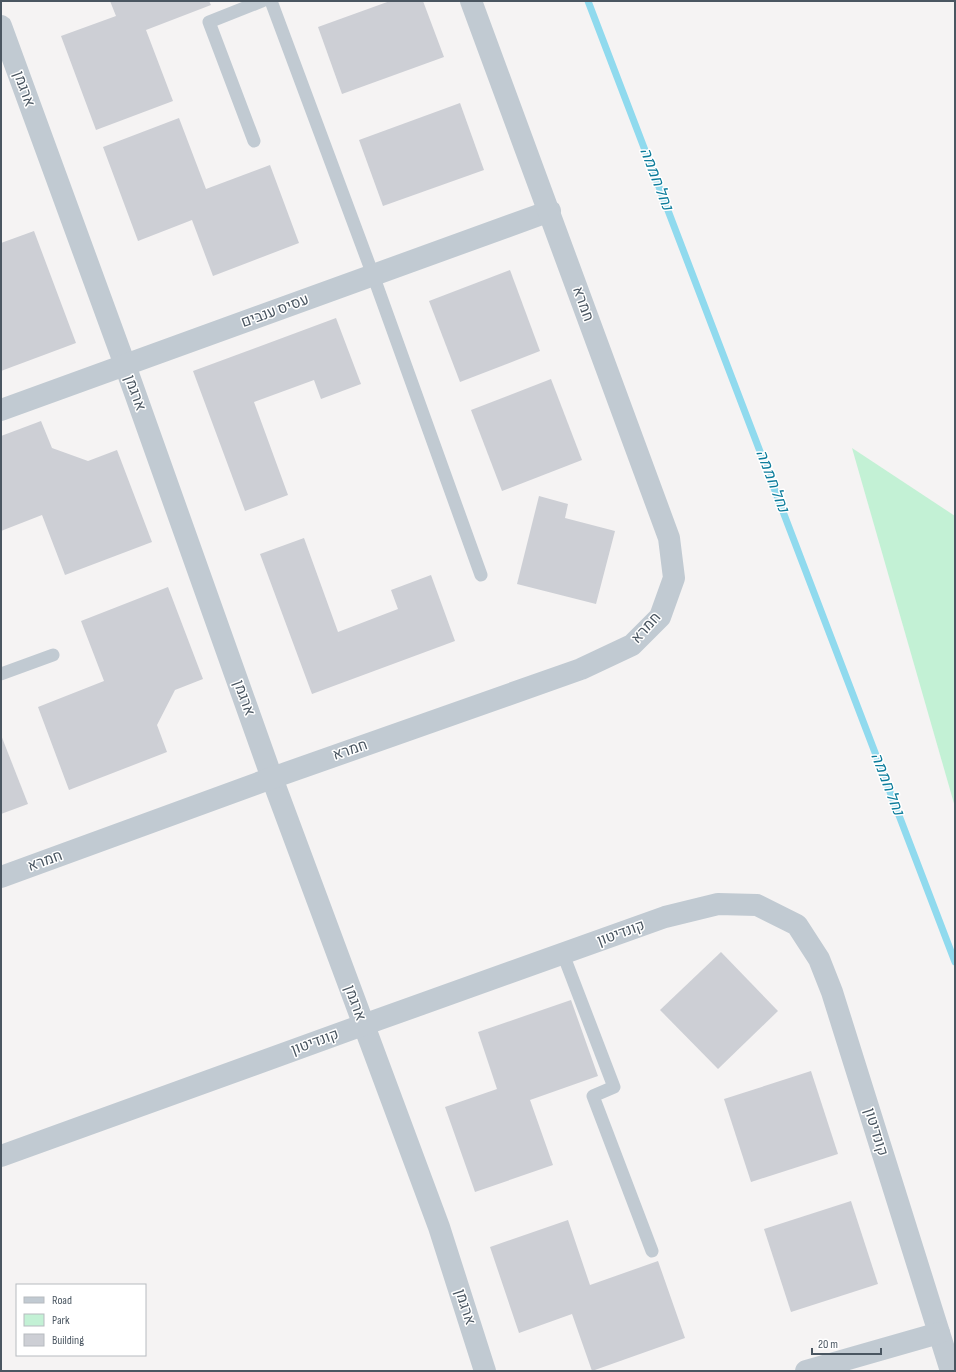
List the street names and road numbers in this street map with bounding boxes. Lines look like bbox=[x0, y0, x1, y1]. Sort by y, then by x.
street label: ארגמן bbox=[9, 69, 39, 109]
street label: חמרא bbox=[568, 284, 598, 324]
street label: עסיס ענבים bbox=[238, 290, 312, 332]
street label: ארגמן bbox=[120, 373, 150, 413]
street label: חמרא bbox=[627, 608, 665, 648]
street label: ארגמן bbox=[229, 678, 259, 718]
street label: חמרא bbox=[330, 735, 370, 765]
street label: חמרא bbox=[25, 846, 65, 876]
street label: קונדיטון bbox=[594, 916, 648, 950]
street label: ארגמן bbox=[340, 983, 370, 1023]
street label: קונדיטון bbox=[288, 1025, 342, 1059]
street label: קונדיטון bbox=[860, 1106, 892, 1158]
street label: ארגמן bbox=[450, 1287, 480, 1327]

